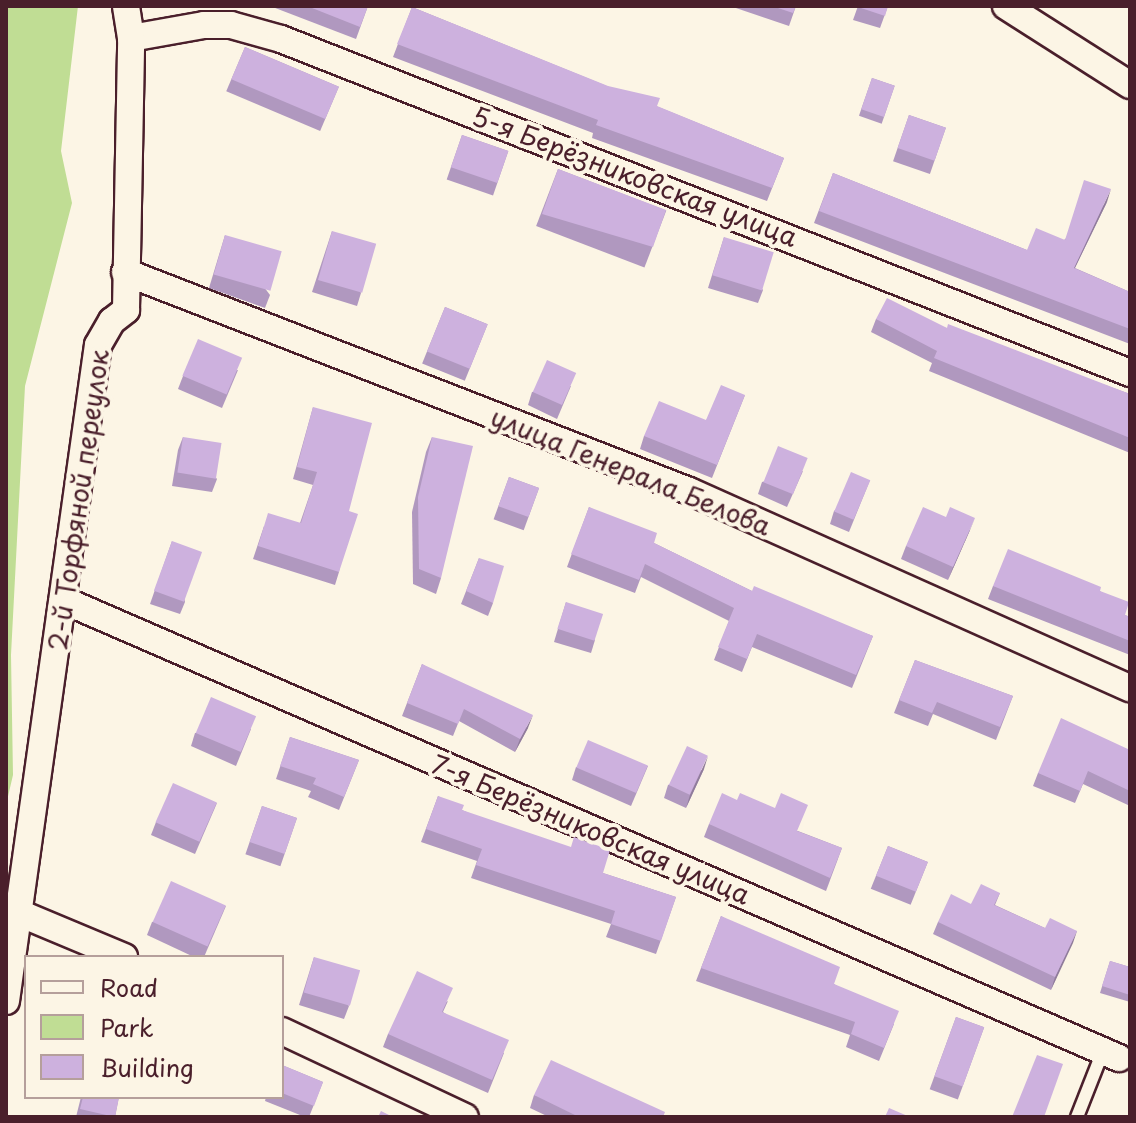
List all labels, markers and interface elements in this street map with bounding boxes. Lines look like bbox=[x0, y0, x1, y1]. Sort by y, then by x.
street label: 5-я Берёзниковская улица bbox=[467, 99, 803, 253]
street label: 2-й Торфяной переулок bbox=[41, 347, 115, 653]
street label: улица Генерала Белова bbox=[485, 400, 777, 542]
street label: 7-я Берёзниковская улица bbox=[426, 747, 756, 911]
legend bbox=[24, 955, 284, 1099]
text: Road bbox=[100, 969, 158, 1005]
text: Park bbox=[100, 1009, 154, 1045]
text: Building bbox=[100, 1049, 194, 1085]

